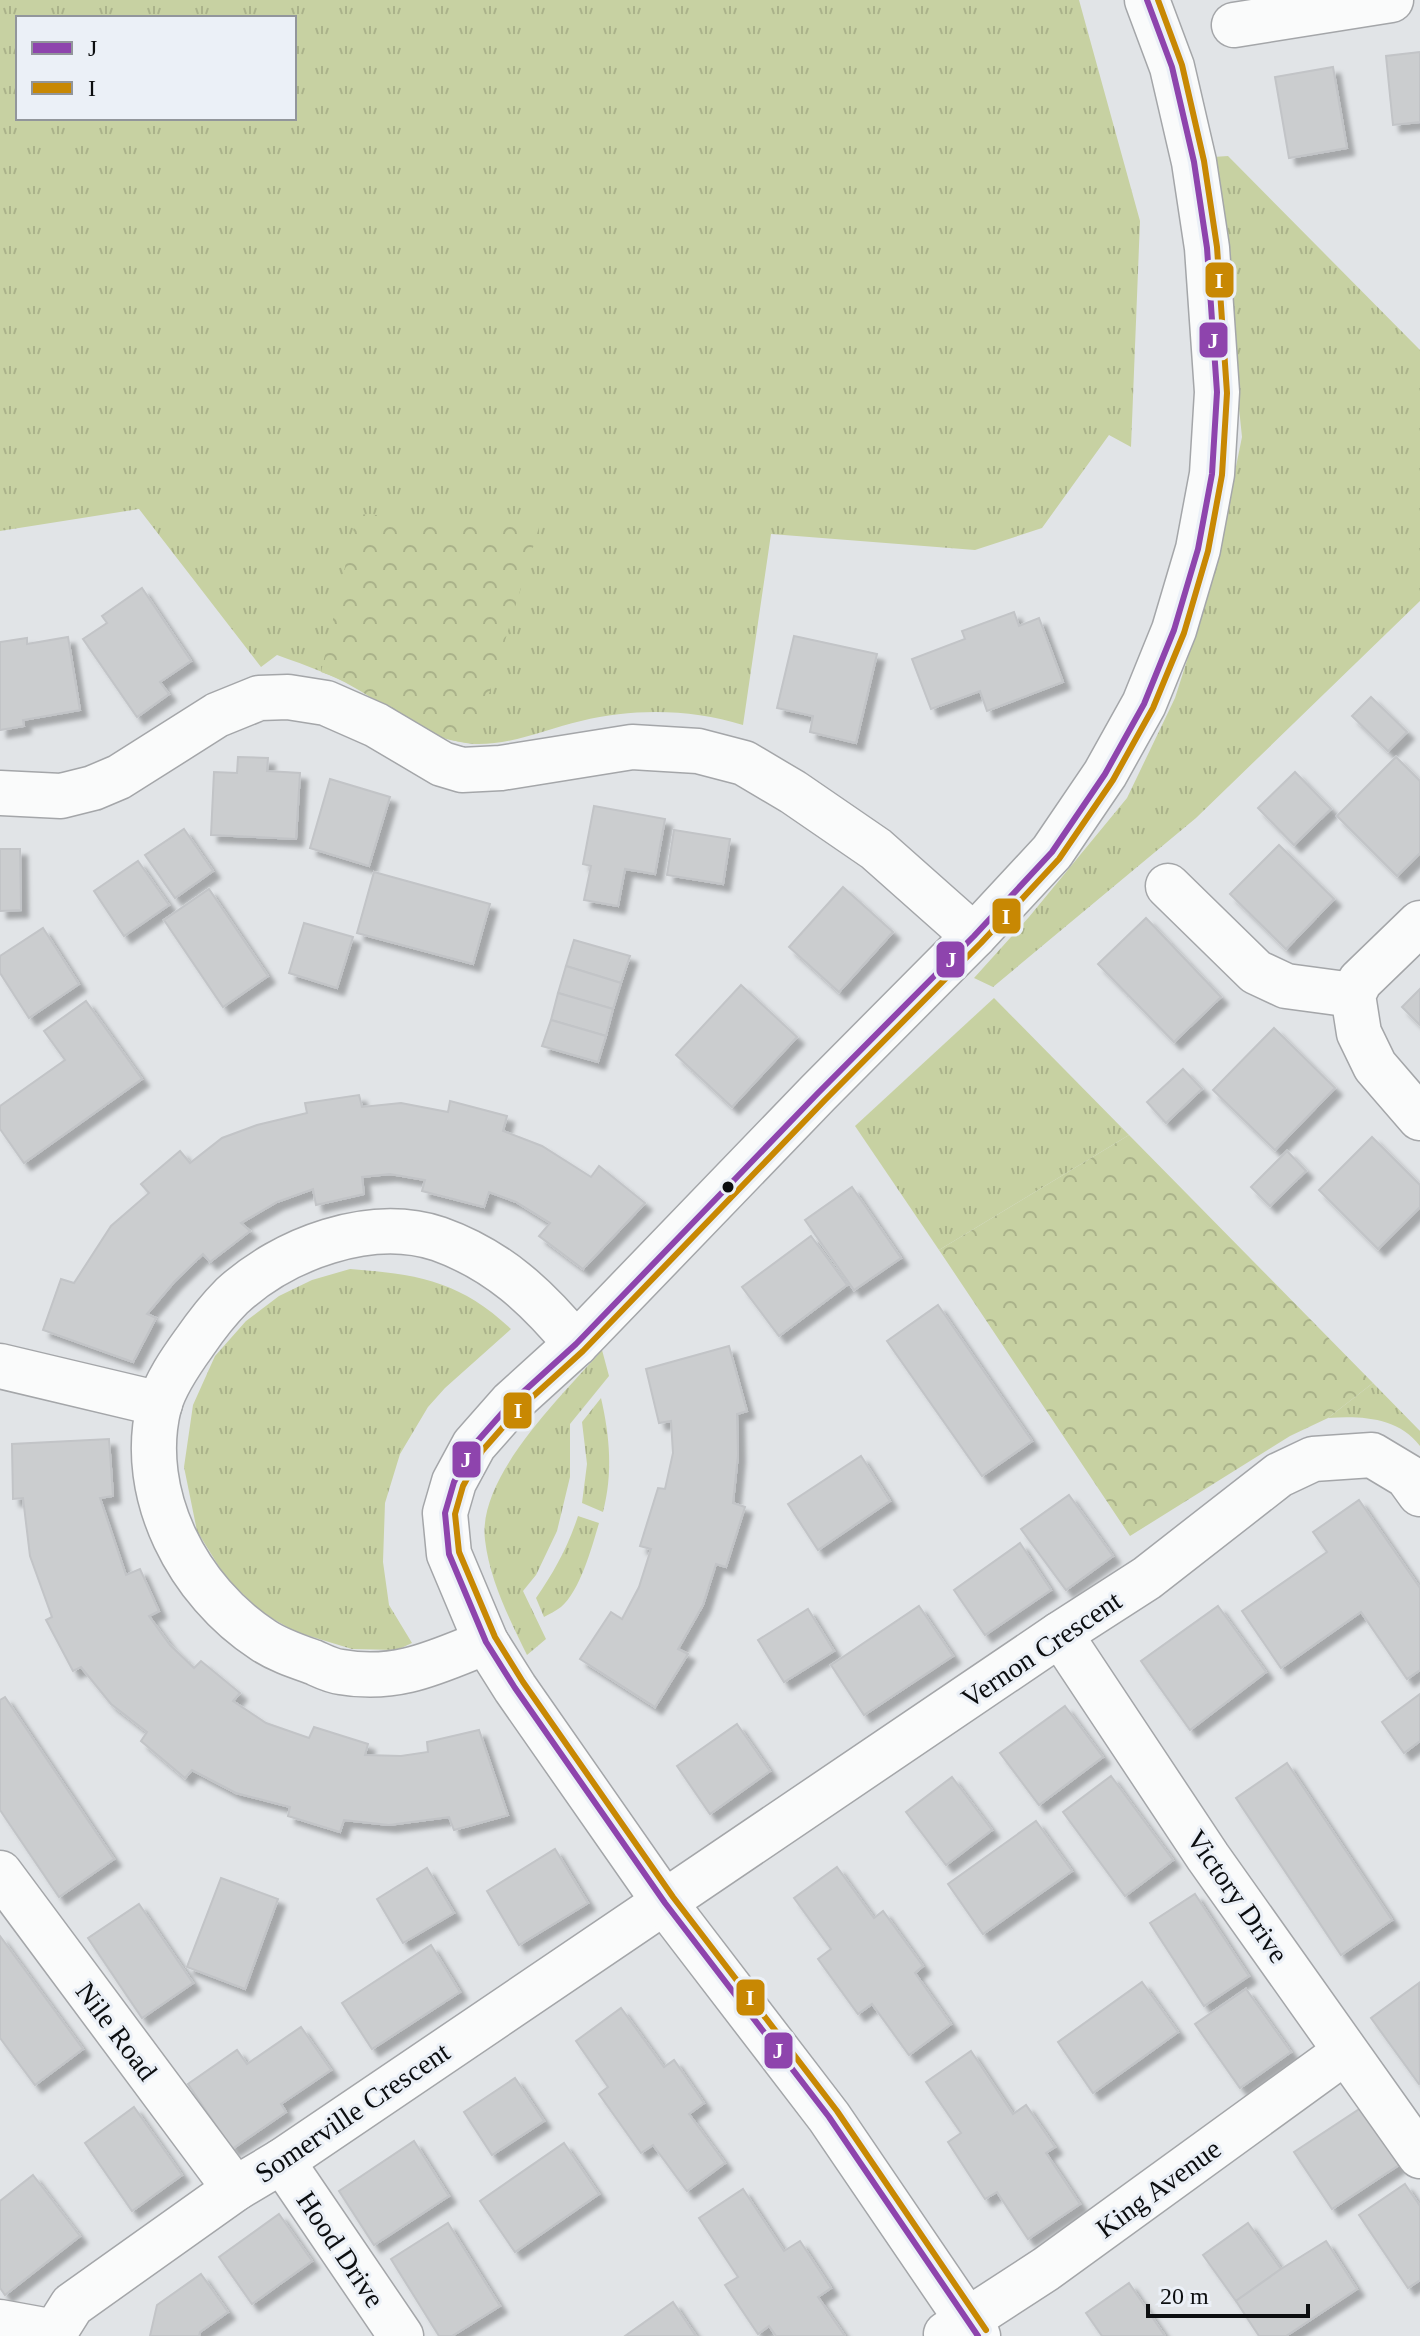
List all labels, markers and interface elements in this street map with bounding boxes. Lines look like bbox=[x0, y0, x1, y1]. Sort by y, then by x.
legend bbox=[16, 16, 296, 120]
text: J bbox=[88, 35, 97, 61]
text: I bbox=[88, 75, 96, 101]
line badge: I bbox=[1204, 261, 1235, 299]
text: I bbox=[1215, 268, 1223, 293]
line badge: J bbox=[1198, 321, 1229, 359]
text: J bbox=[1208, 328, 1219, 353]
line badge: I bbox=[991, 897, 1022, 935]
text: I bbox=[1002, 904, 1010, 929]
line badge: J bbox=[935, 940, 966, 979]
text: J bbox=[946, 947, 957, 972]
unlabelled marker bbox=[720, 1179, 736, 1195]
line badge: I bbox=[502, 1391, 533, 1430]
text: I bbox=[514, 1398, 522, 1423]
line badge: J bbox=[451, 1440, 482, 1479]
text: J bbox=[461, 1447, 472, 1472]
street label: Vernon Crescent bbox=[956, 1584, 1127, 1714]
street label: Victory Drive bbox=[1181, 1824, 1295, 1969]
street label: Nile Road bbox=[70, 1976, 163, 2086]
line badge: I bbox=[735, 1978, 766, 2017]
text: I bbox=[746, 1985, 754, 2010]
line badge: J bbox=[763, 2031, 794, 2070]
street label: Somerville Crescent bbox=[249, 2036, 456, 2189]
text: J bbox=[773, 2038, 784, 2063]
street label: King Avenue bbox=[1090, 2133, 1227, 2244]
street label: Hood Drive bbox=[291, 2185, 391, 2313]
scale bar bbox=[1148, 2268, 1308, 2318]
text: 20 m bbox=[1160, 2283, 1209, 2309]

